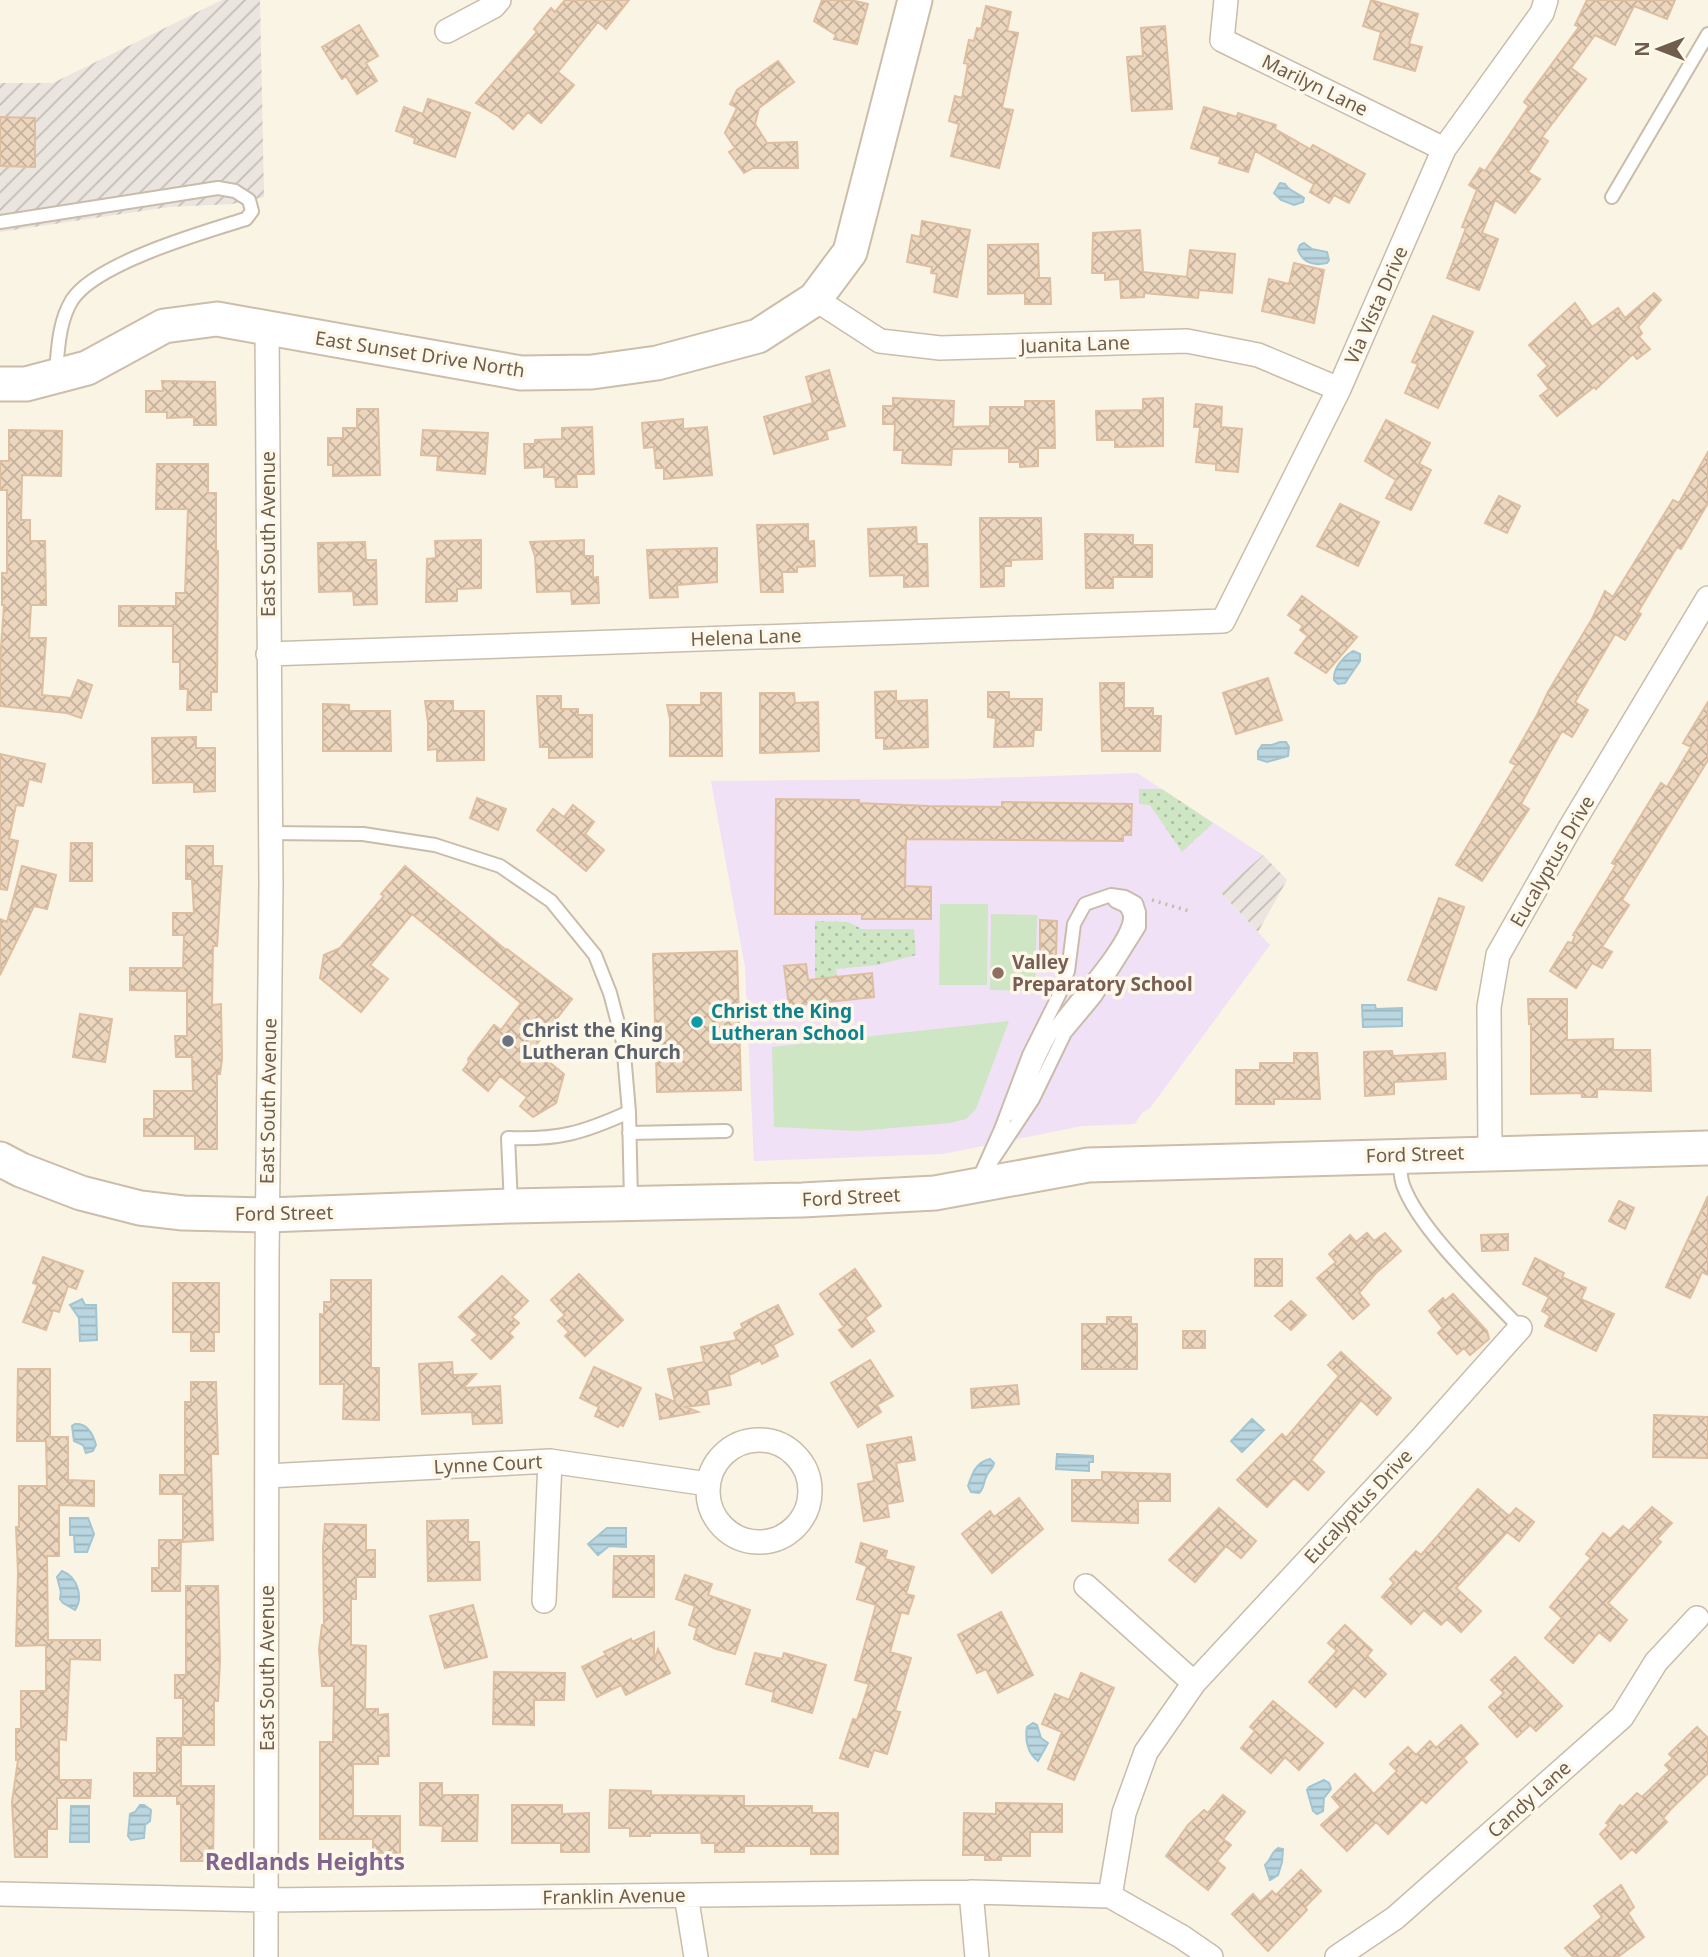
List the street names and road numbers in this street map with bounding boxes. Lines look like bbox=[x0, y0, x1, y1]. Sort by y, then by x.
street label: Marilyn Lane bbox=[1258, 48, 1372, 122]
street label: Via Vista Drive bbox=[1338, 242, 1414, 368]
street label: East Sunset Drive North bbox=[313, 325, 527, 383]
street label: Juanita Lane bbox=[1018, 329, 1130, 359]
street label: East South Avenue bbox=[255, 451, 281, 617]
street label: Helena Lane bbox=[690, 622, 802, 652]
street label: Eucalyptus Drive bbox=[1504, 790, 1600, 932]
street label: East South Avenue bbox=[254, 1018, 282, 1184]
street label: Ford Street bbox=[1365, 1139, 1465, 1169]
street label: Ford Street bbox=[801, 1181, 901, 1213]
street label: Ford Street bbox=[235, 1199, 334, 1227]
street label: Eucalyptus Drive bbox=[1298, 1443, 1418, 1569]
street label: Lynne Court bbox=[433, 1448, 543, 1480]
street label: East South Avenue bbox=[254, 1585, 280, 1751]
street label: Candy Lane bbox=[1482, 1755, 1576, 1843]
street label: Franklin Avenue bbox=[542, 1882, 686, 1910]

